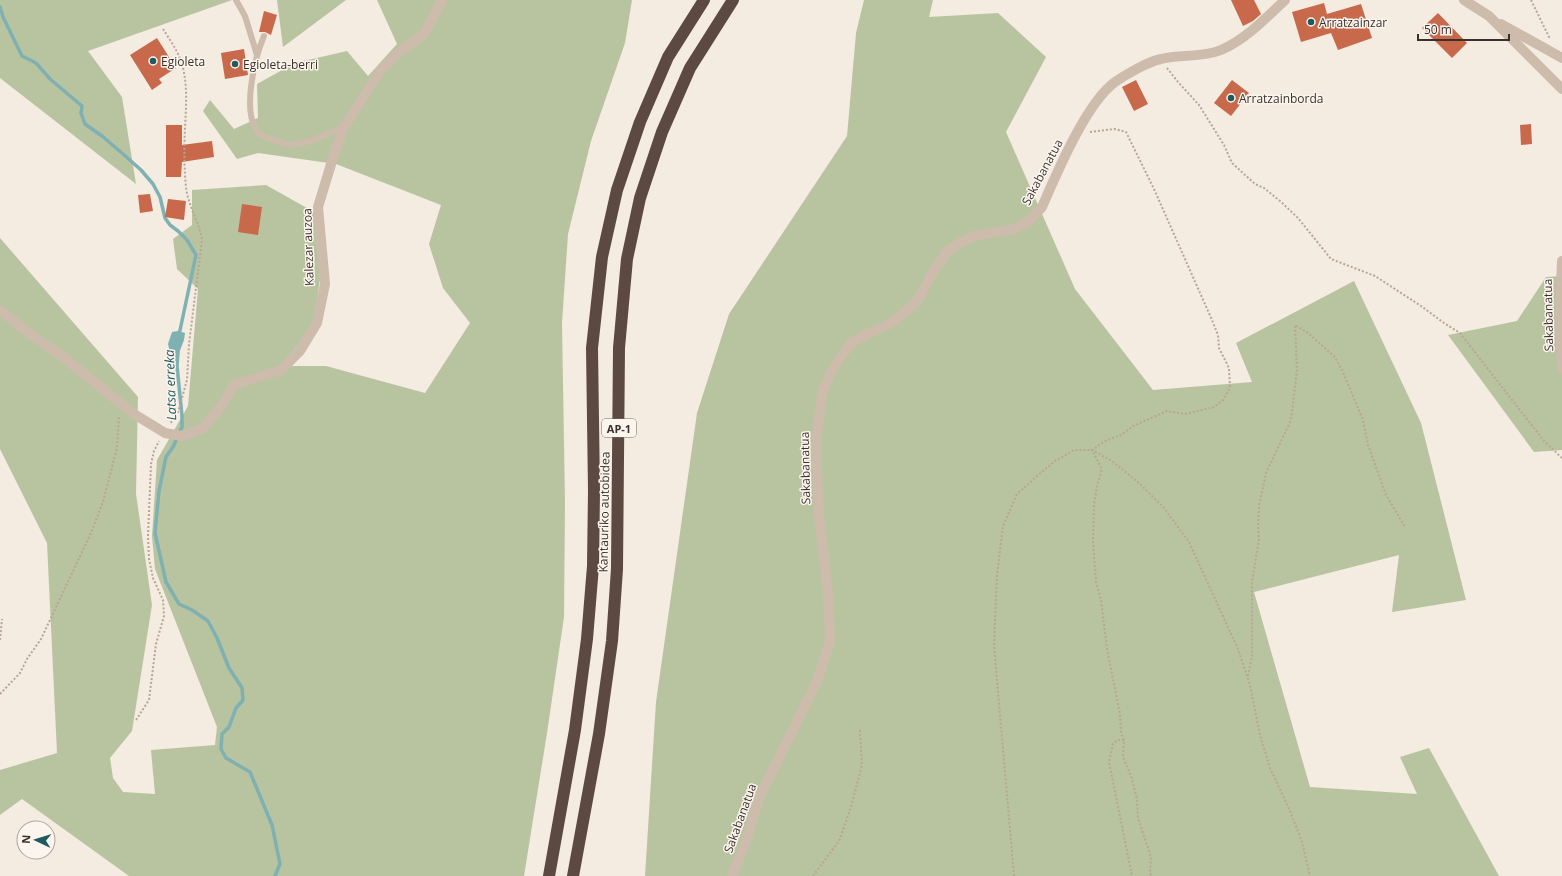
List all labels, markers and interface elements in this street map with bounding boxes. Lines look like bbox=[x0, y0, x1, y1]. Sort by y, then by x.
place label: Arratzainzar bbox=[1319, 14, 1387, 31]
scale bar bbox=[1418, 16, 1509, 42]
marker: Arratzainzar bbox=[1306, 17, 1316, 27]
text: 50 m bbox=[1424, 21, 1452, 38]
place label: Egioleta bbox=[161, 53, 205, 70]
marker: Egioleta bbox=[148, 56, 158, 66]
place label: Egioleta-berri bbox=[243, 56, 318, 73]
marker: Egioleta-berri bbox=[230, 59, 240, 69]
place label: Arratzainborda bbox=[1239, 90, 1324, 107]
marker: Arratzainborda bbox=[1226, 93, 1236, 103]
street label: Sakabanatua bbox=[1017, 136, 1067, 208]
street label: Kalezar auzoa bbox=[298, 208, 318, 286]
street label: Sakabanatua bbox=[1539, 279, 1557, 351]
water label: Latsa erreka bbox=[160, 349, 180, 421]
road number: AP-1 bbox=[602, 419, 636, 437]
street label: Sakabanatua bbox=[796, 432, 814, 504]
street label: Kantauriko autobidea bbox=[594, 451, 614, 573]
street label: Sakabanatua bbox=[720, 781, 760, 855]
north arrow bbox=[16, 820, 56, 860]
text: N bbox=[18, 834, 33, 844]

